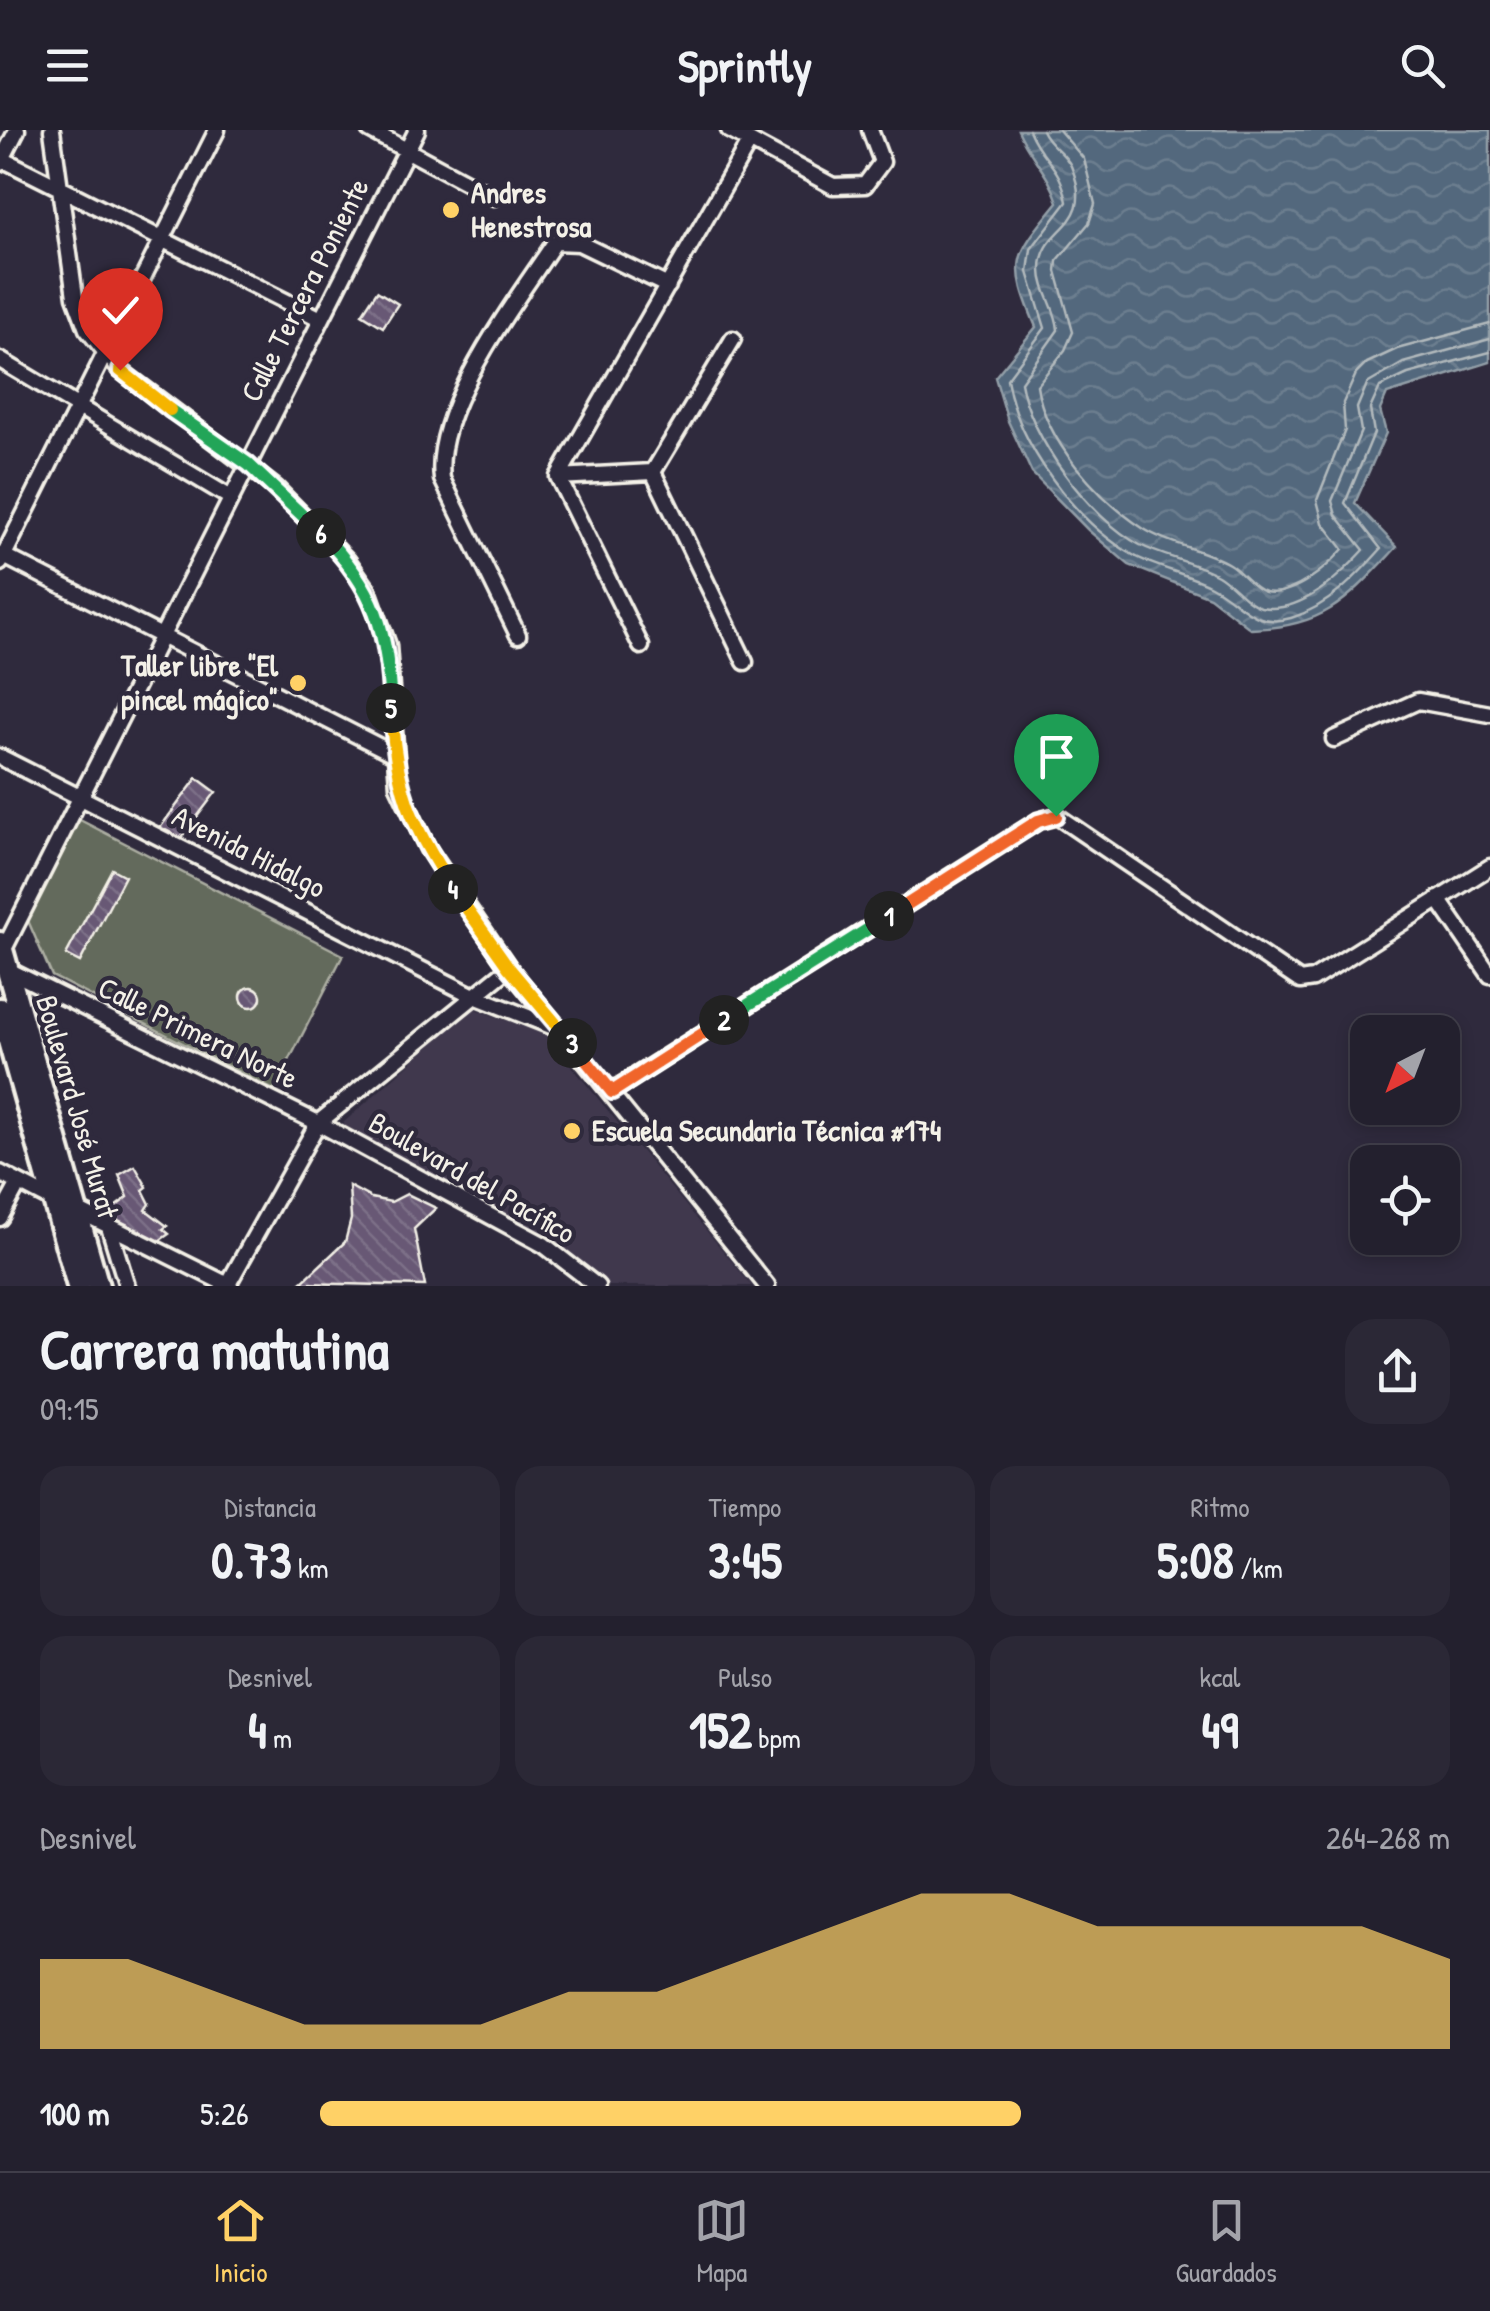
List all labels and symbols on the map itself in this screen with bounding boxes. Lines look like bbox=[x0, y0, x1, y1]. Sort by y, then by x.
street label: Calle Tercera Poniente bbox=[230, 171, 378, 408]
place label: Andres Henestrosa bbox=[471, 172, 592, 246]
marker: Andres Henestrosa bbox=[440, 199, 462, 221]
pin bbox=[78, 268, 163, 371]
pin: 6 bbox=[296, 508, 346, 558]
place label: Taller libre "El pincel mágico" bbox=[120, 645, 279, 720]
marker: Taller libre "El pincel mágico" bbox=[287, 672, 309, 694]
pin: 5 bbox=[366, 683, 416, 733]
pin bbox=[1014, 714, 1099, 817]
street label: Avenida Hidalgo bbox=[166, 795, 333, 907]
pin: 4 bbox=[428, 864, 478, 914]
pin: 1 bbox=[864, 891, 914, 941]
street label: Calle Primera Norte bbox=[92, 967, 305, 1098]
street label: Boulevard José Murat bbox=[27, 991, 129, 1224]
pin: 2 bbox=[699, 995, 749, 1045]
north arrow bbox=[1350, 1015, 1460, 1125]
pin: 3 bbox=[547, 1018, 597, 1068]
street label: Boulevard del Pacífico bbox=[362, 1102, 583, 1252]
place label: Escuela Secundaria Técnica #174 bbox=[592, 1110, 941, 1150]
marker: Escuela Secundaria Técnica #174 bbox=[561, 1120, 583, 1142]

